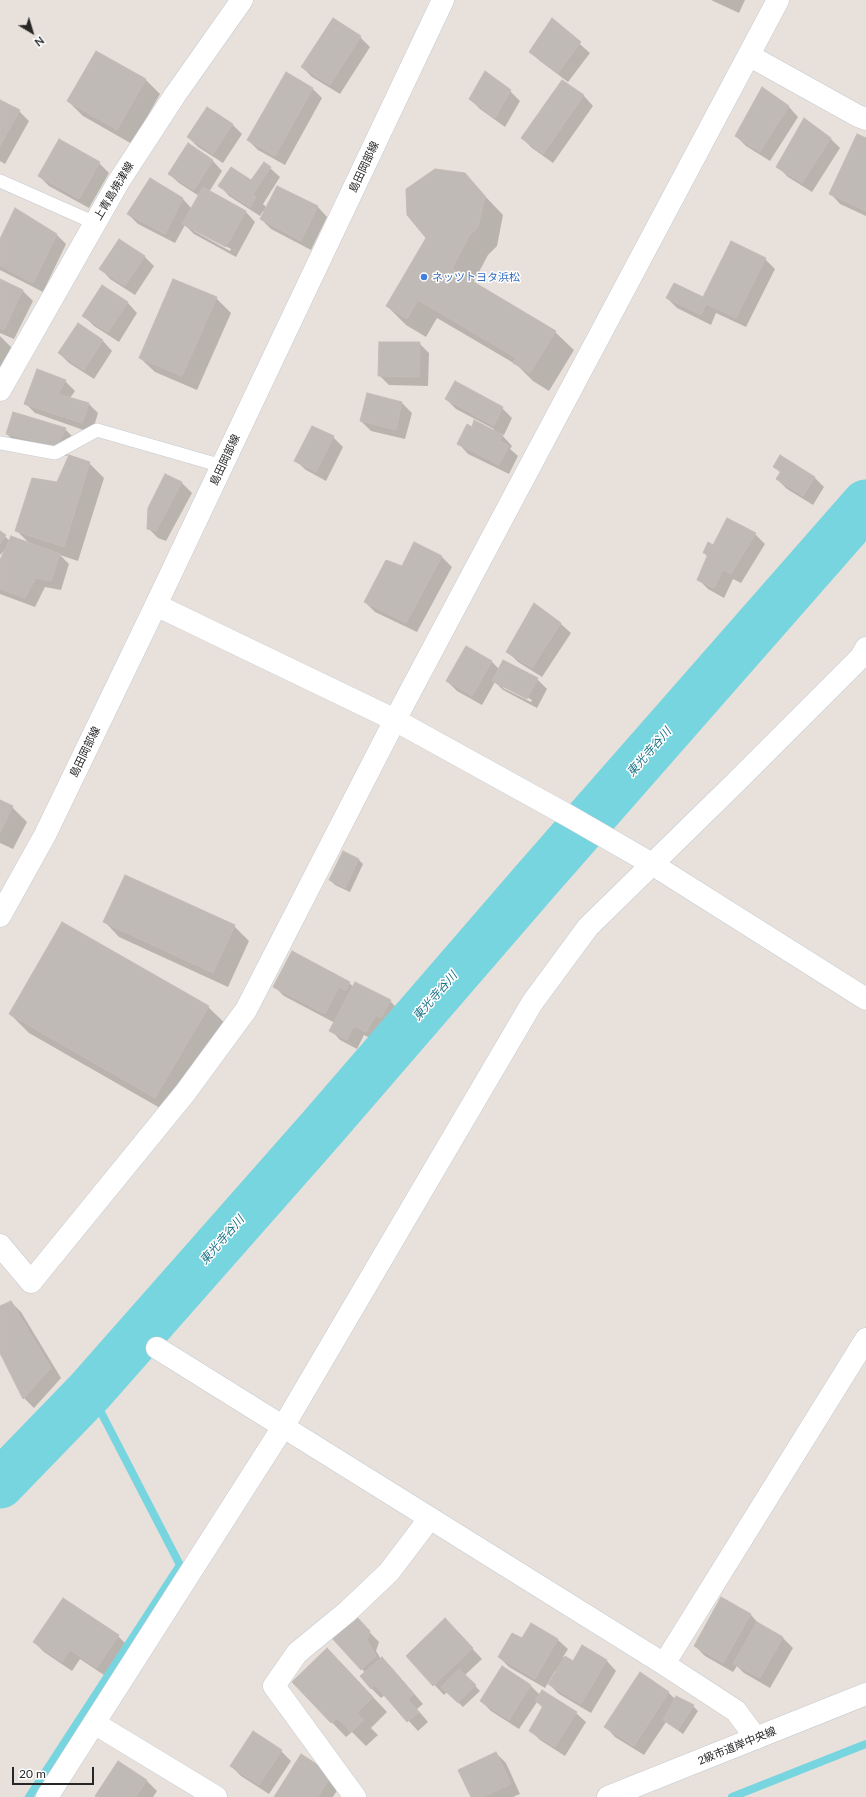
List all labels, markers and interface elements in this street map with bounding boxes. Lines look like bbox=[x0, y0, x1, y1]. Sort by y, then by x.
north arrow bbox=[12, 12, 52, 52]
text: N bbox=[32, 34, 47, 50]
street label: 島田岡部線 bbox=[346, 139, 382, 195]
street label: 上青島焼津線 bbox=[91, 159, 137, 223]
place label: ネッツトヨタ浜松 bbox=[432, 270, 520, 284]
marker: ネッツトヨタ浜松 bbox=[419, 272, 429, 282]
street label: 島田岡部線 bbox=[207, 432, 243, 488]
street label: 島田岡部線 bbox=[67, 724, 103, 780]
water label: 東光寺谷川 bbox=[624, 725, 674, 779]
water label: 東光寺谷川 bbox=[410, 969, 460, 1023]
water label: 東光寺谷川 bbox=[197, 1213, 247, 1267]
street label: 2級市道岸中央線 bbox=[696, 1724, 778, 1768]
scale bar bbox=[14, 1759, 96, 1785]
text: 20 m bbox=[19, 1766, 46, 1781]

